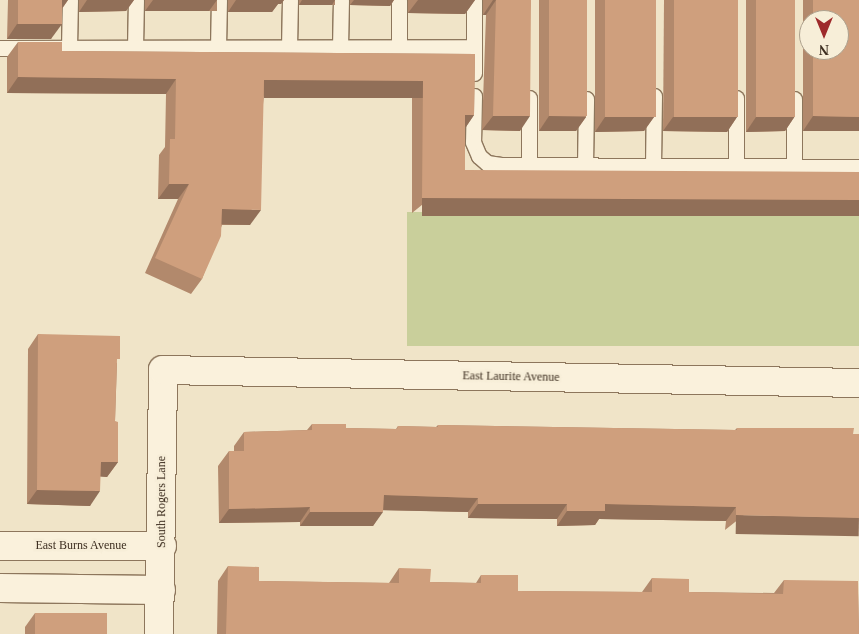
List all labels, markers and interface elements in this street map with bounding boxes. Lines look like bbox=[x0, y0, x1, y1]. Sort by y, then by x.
north arrow bbox=[799, 10, 849, 60]
text: N bbox=[819, 42, 829, 57]
street label: East Laurite Avenue bbox=[462, 369, 560, 385]
street label: South Rogers Lane bbox=[155, 456, 169, 548]
street label: East Burns Avenue bbox=[35, 539, 127, 553]

